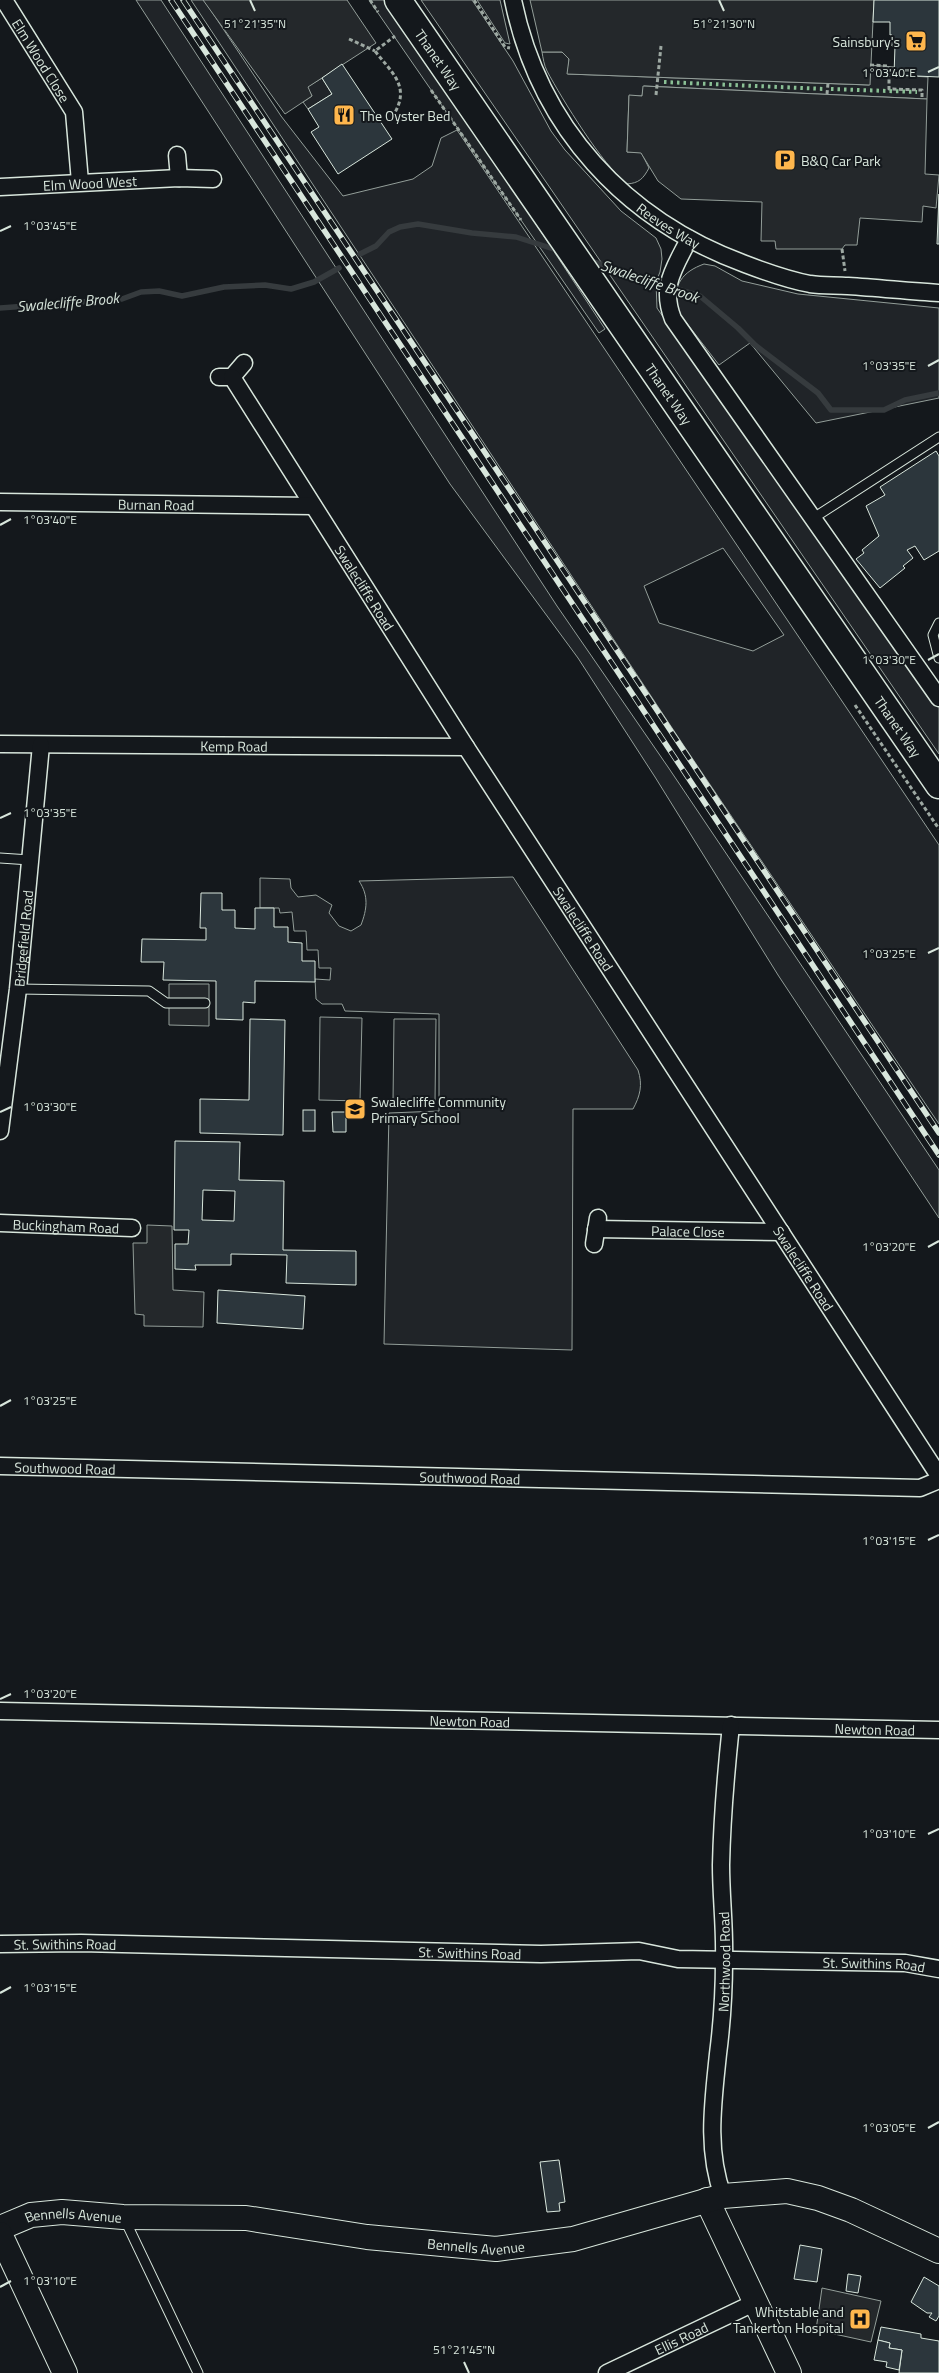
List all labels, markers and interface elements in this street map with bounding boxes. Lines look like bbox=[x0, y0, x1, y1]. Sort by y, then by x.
street label: Elm Wood Close bbox=[8, 14, 76, 106]
text: 51°21'35"N bbox=[224, 14, 286, 33]
text: 51°21'30"N bbox=[693, 14, 755, 33]
street label: Thanet Way bbox=[410, 24, 468, 94]
supermarket icon: Sainsbury's bbox=[904, 29, 928, 53]
place label: Sainsbury's bbox=[833, 31, 900, 52]
text: 1°03'40"E bbox=[862, 63, 916, 82]
restaurant icon: The Oyster Bed bbox=[332, 103, 356, 127]
place label: The Oyster Bed bbox=[360, 105, 450, 126]
parking icon: B&Q Car Park bbox=[773, 148, 797, 172]
place label: B&Q Car Park bbox=[801, 150, 881, 171]
street label: Elm Wood West bbox=[42, 170, 137, 195]
street label: Reeves Way bbox=[633, 197, 704, 253]
text: 1°03'45"E bbox=[23, 216, 77, 235]
water label: Swalecliffe Brook bbox=[598, 253, 704, 309]
water label: Swalecliffe Brook bbox=[16, 286, 122, 318]
text: 1°03'35"E bbox=[862, 356, 916, 375]
street label: Thanet Way bbox=[641, 359, 698, 429]
street label: Burnan Road bbox=[118, 493, 194, 515]
text: 1°03'40"E bbox=[23, 510, 77, 529]
street label: Swalecliffe Road bbox=[330, 541, 400, 634]
text: 1°03'30"E bbox=[862, 650, 916, 669]
street label: Thanet Way bbox=[870, 691, 927, 761]
street label: Kemp Road bbox=[200, 735, 268, 756]
text: 1°03'35"E bbox=[23, 803, 77, 822]
street label: Swalecliffe Road bbox=[548, 882, 619, 975]
street label: Bridgefield Road bbox=[8, 889, 38, 988]
text: 1°03'25"E bbox=[862, 944, 916, 963]
place label: Swalecliffe Community Primary School bbox=[371, 1091, 506, 1128]
text: 1°03'30"E bbox=[23, 1097, 77, 1116]
school or university icon: Swalecliffe Community Primary School bbox=[343, 1097, 367, 1121]
street label: Buckingham Road bbox=[12, 1213, 120, 1238]
street label: Palace Close bbox=[651, 1219, 725, 1242]
street label: Swalecliffe Road bbox=[769, 1222, 839, 1315]
text: 1°03'20"E bbox=[862, 1237, 916, 1256]
text: 1°03'25"E bbox=[23, 1391, 77, 1410]
street label: Southwood Road bbox=[14, 1456, 116, 1479]
street label: Southwood Road bbox=[419, 1466, 521, 1489]
text: 1°03'15"E bbox=[862, 1531, 916, 1550]
text: 1°03'20"E bbox=[23, 1684, 77, 1703]
street label: Newton Road bbox=[430, 1709, 510, 1732]
street label: Newton Road bbox=[834, 1717, 915, 1740]
text: 1°03'10"E bbox=[862, 1824, 916, 1843]
street label: Northwood Road bbox=[712, 1911, 735, 2012]
street label: St. Swithins Road bbox=[14, 1932, 117, 1954]
street label: St. Swithins Road bbox=[418, 1941, 521, 1964]
street label: St. Swithins Road bbox=[822, 1951, 927, 1977]
text: 1°03'15"E bbox=[23, 1978, 77, 1997]
text: 1°03'05"E bbox=[862, 2118, 916, 2137]
street label: Bennells Avenue bbox=[21, 2202, 123, 2227]
street label: Bennells Avenue bbox=[426, 2232, 526, 2259]
text: 1°03'10"E bbox=[23, 2271, 77, 2290]
place label: Whitstable and Tankerton Hospital bbox=[733, 2301, 844, 2338]
hospital icon: Whitstable and Tankerton Hospital bbox=[848, 2307, 872, 2331]
street label: Ellis Road bbox=[651, 2316, 711, 2360]
text: 51°21'45"N bbox=[433, 2340, 495, 2359]

